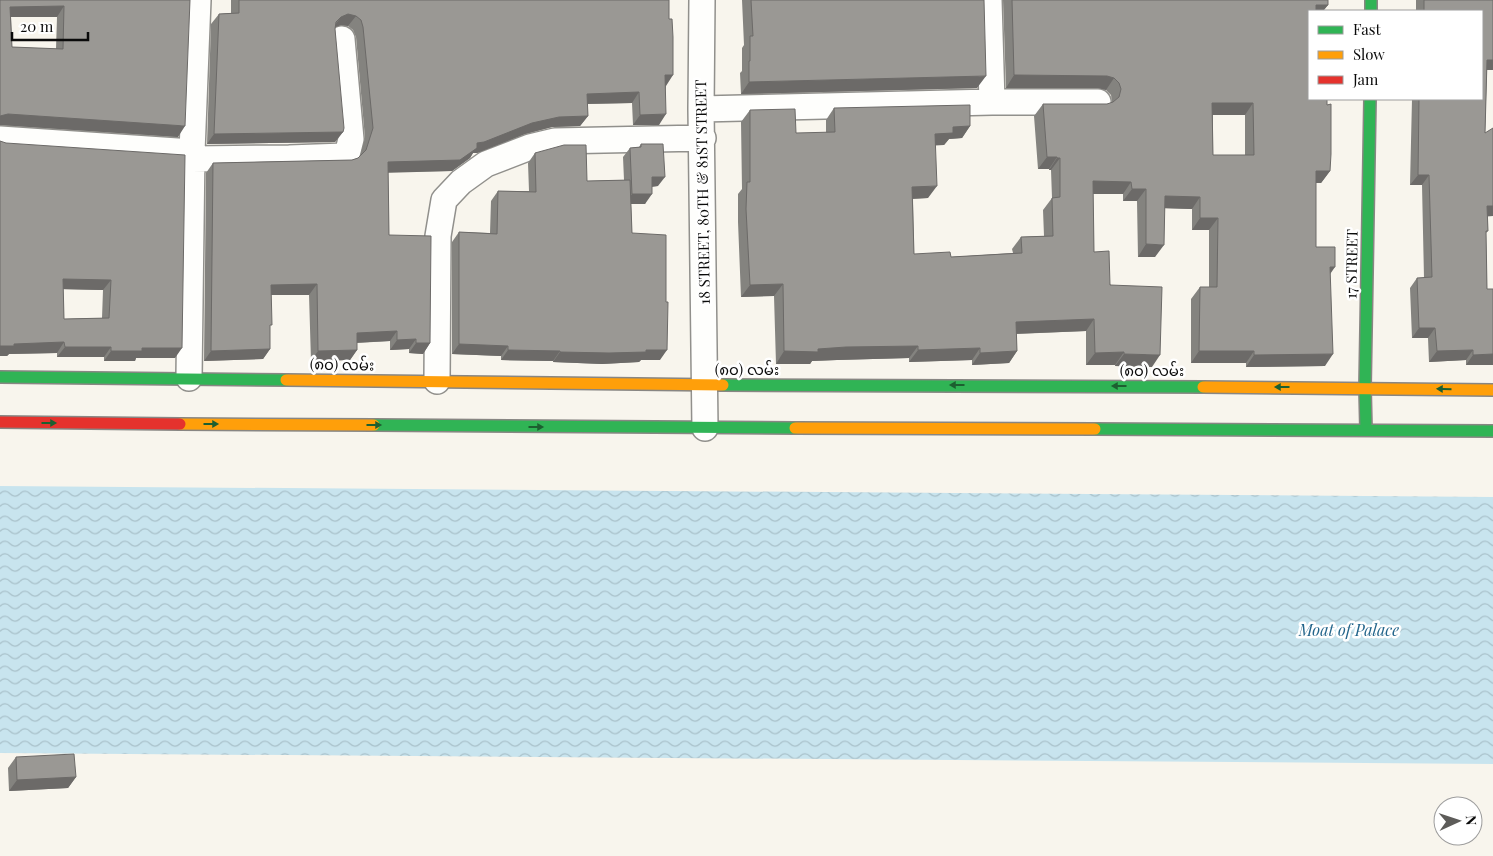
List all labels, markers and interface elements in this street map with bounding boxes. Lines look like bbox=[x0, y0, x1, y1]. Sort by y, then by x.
scale bar bbox=[12, 10, 89, 42]
legend bbox=[1308, 10, 1483, 100]
text: 20 m bbox=[20, 16, 54, 36]
text: Fast bbox=[1353, 19, 1382, 39]
text: Slow bbox=[1353, 44, 1385, 64]
text: Jam bbox=[1352, 69, 1379, 89]
street label: 18 STREET, 80TH & 81ST STREET bbox=[690, 79, 714, 305]
street label: 17 STREET bbox=[1340, 229, 1362, 299]
street label: (၈၀) လမ်း bbox=[310, 353, 374, 375]
street label: (၈၀) လမ်း bbox=[715, 359, 779, 379]
street label: (၈၀) လမ်း bbox=[1120, 360, 1184, 380]
one-way arrow bbox=[949, 381, 965, 389]
one-way arrow bbox=[1111, 382, 1127, 390]
one-way arrow bbox=[1274, 383, 1290, 391]
one-way arrow bbox=[1436, 385, 1452, 393]
one-way arrow bbox=[41, 419, 57, 427]
one-way arrow bbox=[203, 420, 219, 428]
one-way arrow bbox=[366, 421, 382, 429]
one-way arrow bbox=[528, 423, 544, 431]
water label: Moat of Palace bbox=[1298, 619, 1399, 640]
north arrow bbox=[1433, 796, 1483, 846]
text: N bbox=[1462, 815, 1481, 826]

